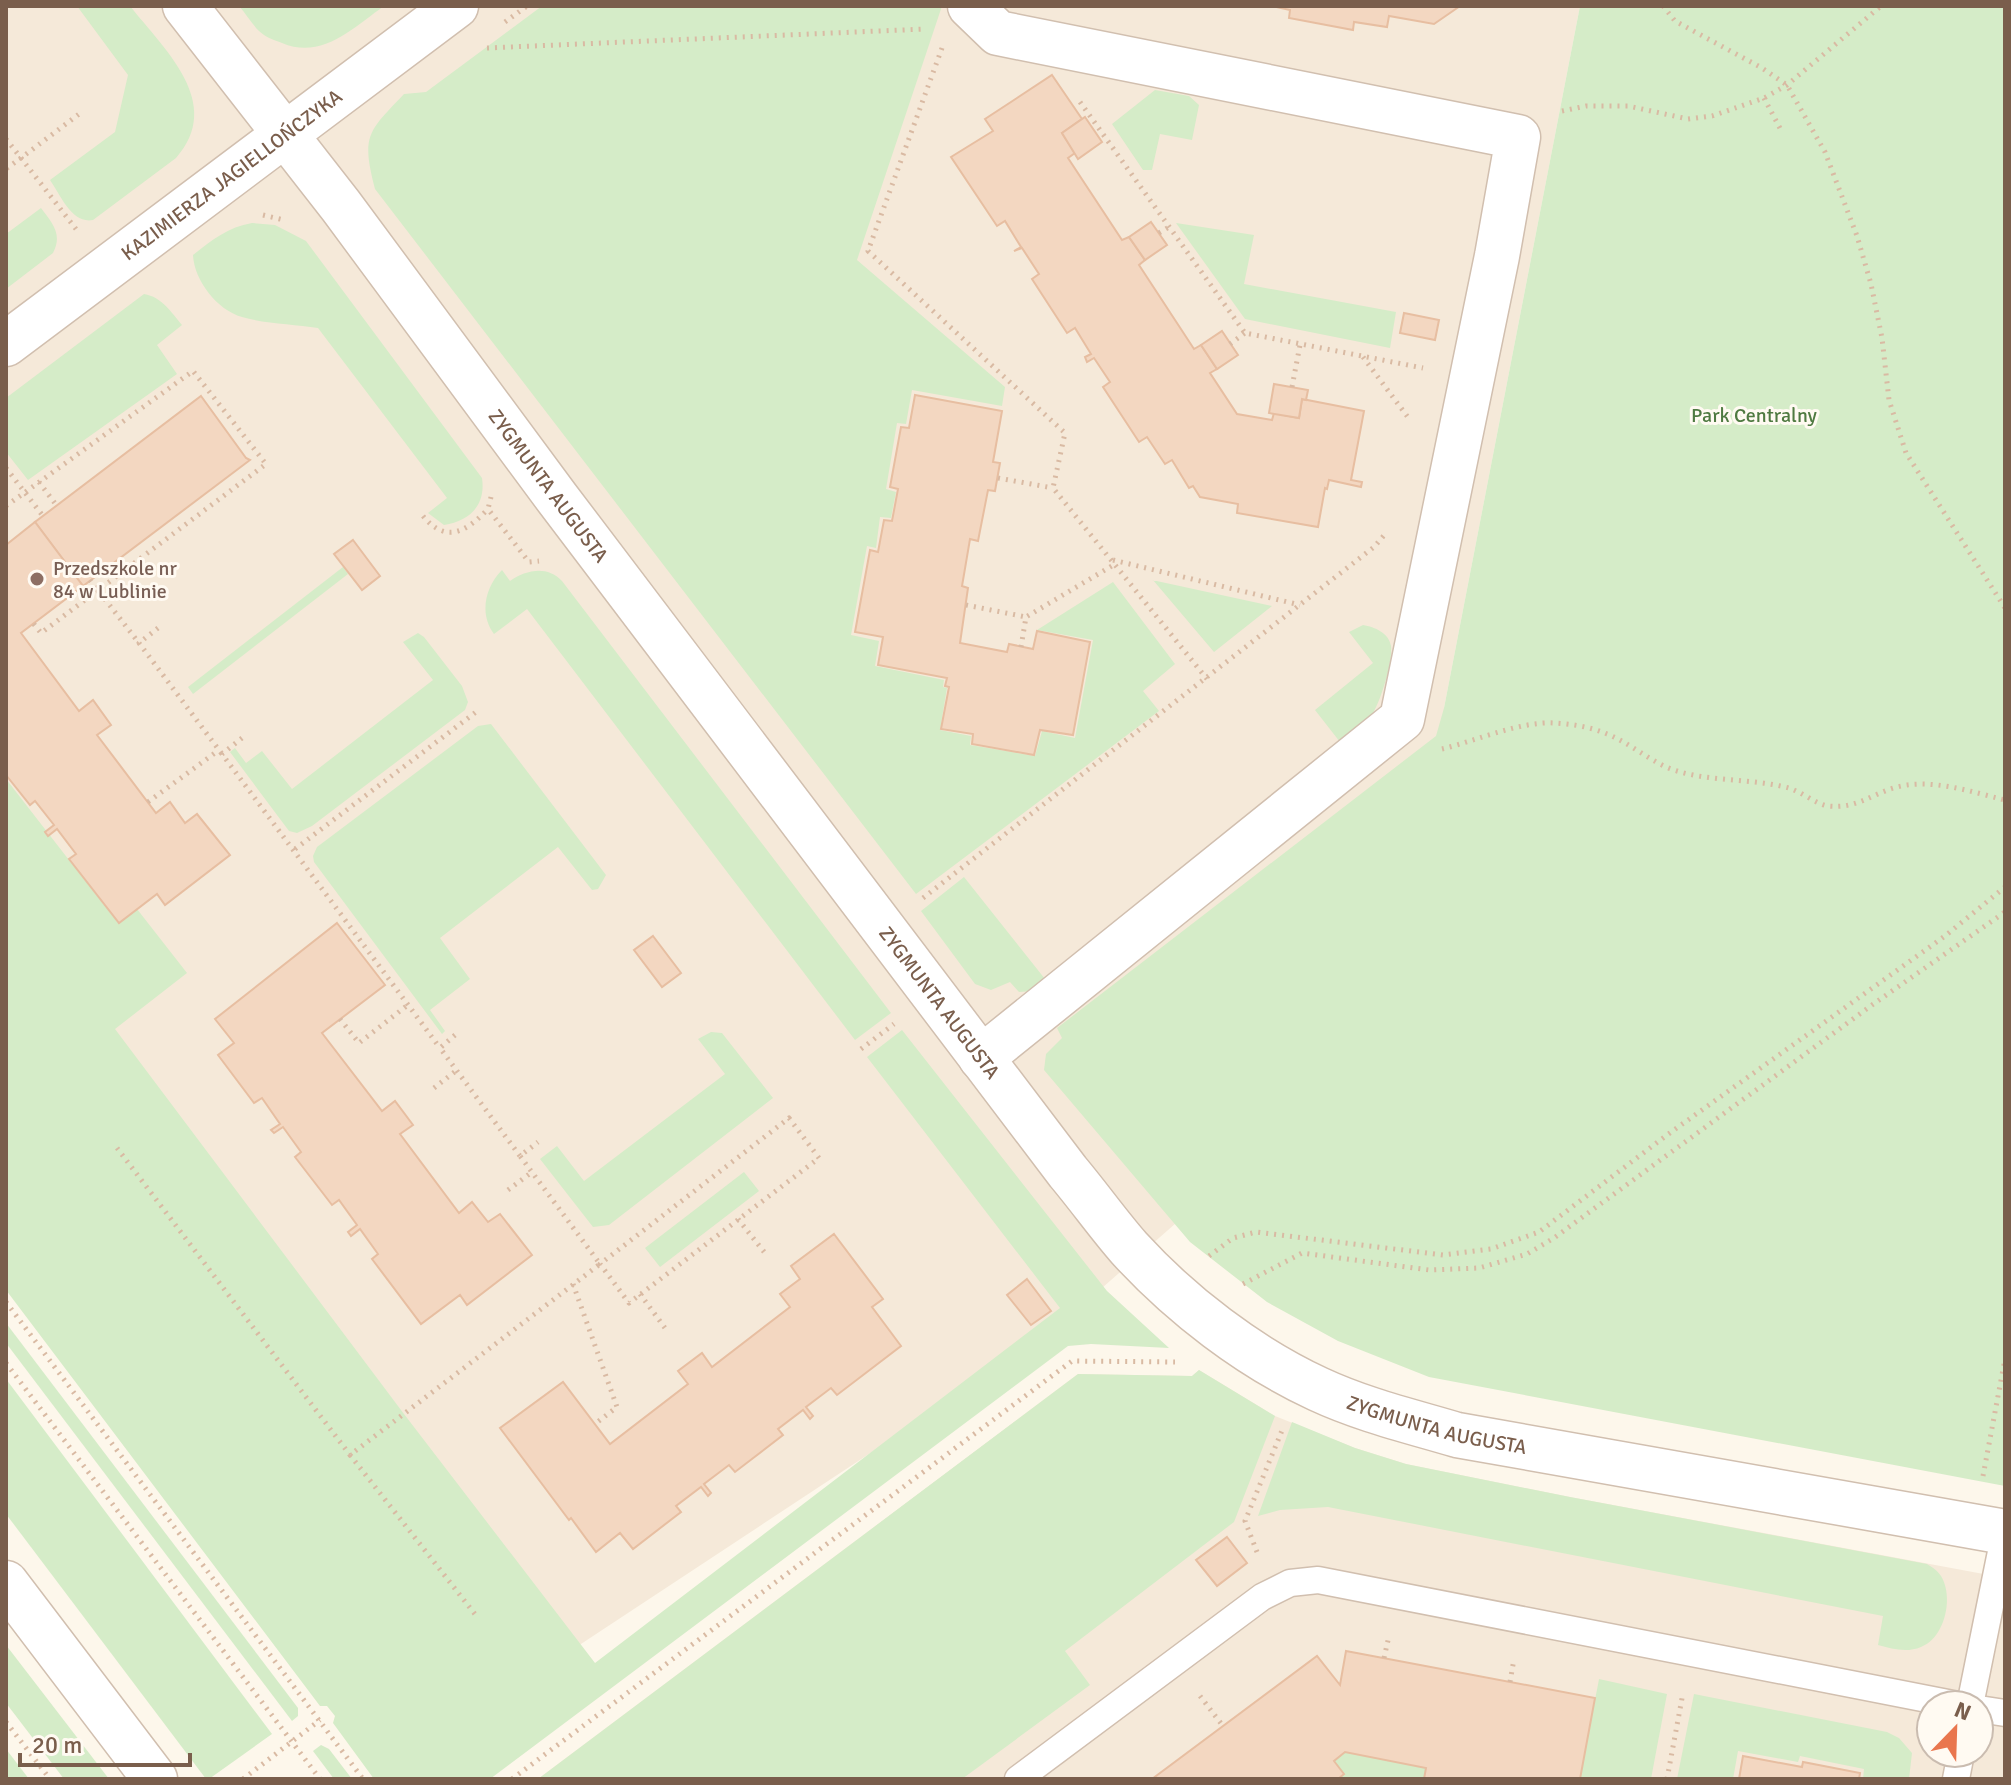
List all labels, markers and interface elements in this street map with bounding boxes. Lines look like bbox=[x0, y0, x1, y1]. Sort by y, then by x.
street label: KAZIMIERZA JAGIELLOŃCZYKA bbox=[116, 84, 347, 266]
park label: Park Centralny bbox=[1691, 403, 1818, 428]
street label: ZYGMUNTA AUGUSTA bbox=[483, 405, 613, 568]
place label: Przedszkole nr 84 w Lublinie bbox=[53, 556, 178, 604]
marker: Przedszkole nr 84 w Lublinie bbox=[28, 570, 46, 588]
street label: ZYGMUNTA AUGUSTA bbox=[873, 922, 1005, 1084]
street label: ZYGMUNTA AUGUSTA bbox=[1343, 1390, 1529, 1460]
north arrow bbox=[1915, 1689, 1995, 1769]
text: N bbox=[1950, 1696, 1975, 1726]
scale bar bbox=[20, 1717, 190, 1767]
text: 20 m bbox=[32, 1730, 82, 1760]

